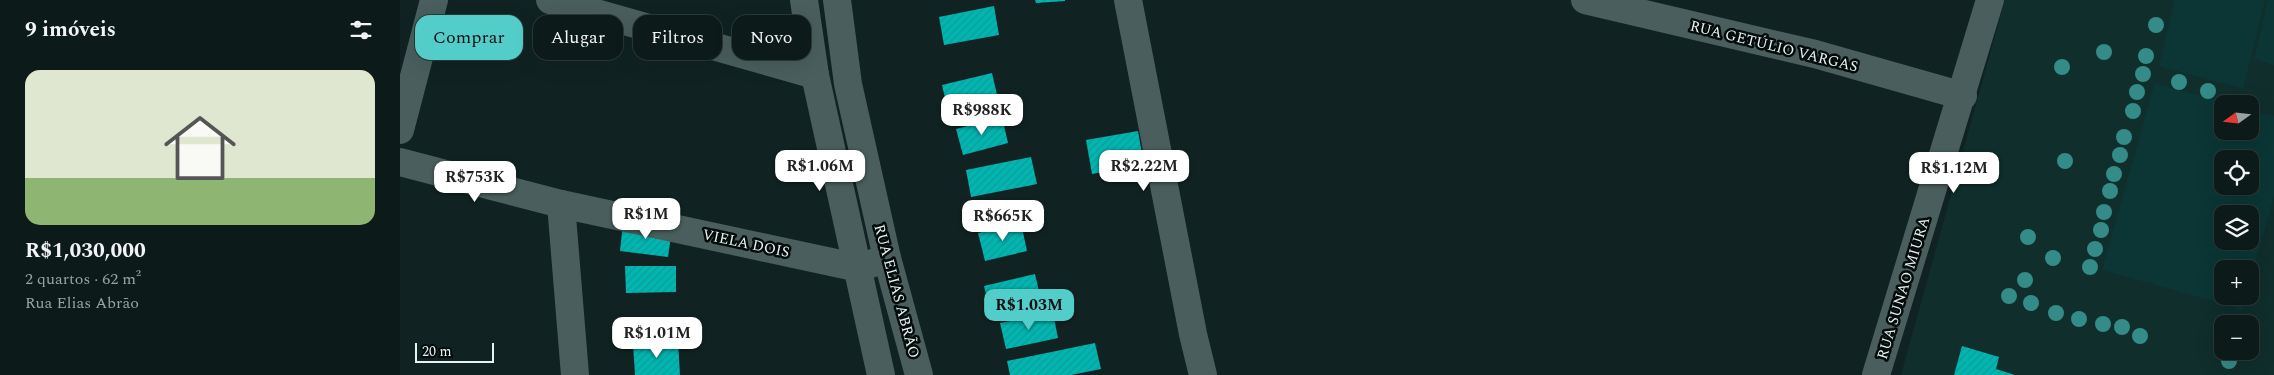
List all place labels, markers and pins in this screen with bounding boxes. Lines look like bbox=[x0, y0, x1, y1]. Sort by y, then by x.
pin: R$988K bbox=[941, 94, 1023, 136]
pin: R$1.06M bbox=[774, 150, 866, 192]
pin: R$2.22M bbox=[1098, 150, 1190, 192]
pin: R$1.12M bbox=[1908, 152, 2000, 194]
pin: R$753K bbox=[434, 160, 516, 203]
pin: R$1M bbox=[616, 198, 676, 240]
pin: R$665K bbox=[962, 200, 1044, 242]
pin: R$1.03M bbox=[983, 288, 1075, 331]
pin: R$1.01M bbox=[611, 316, 703, 359]

